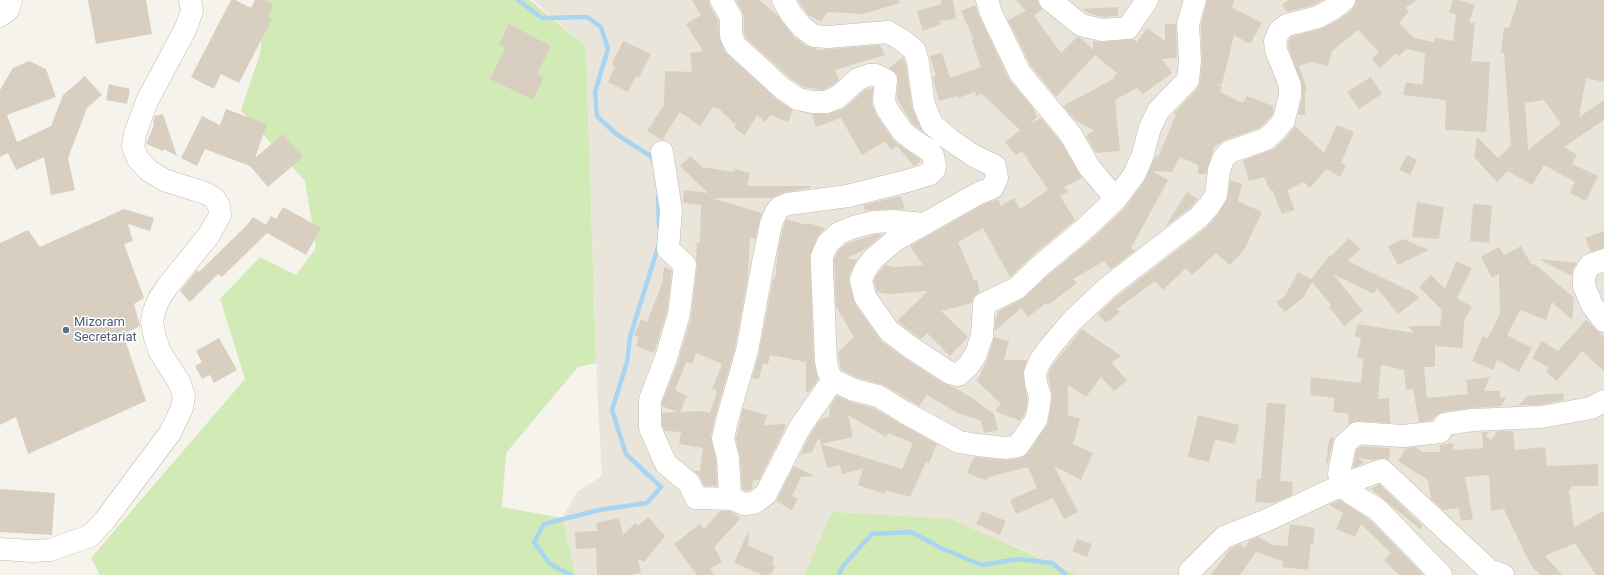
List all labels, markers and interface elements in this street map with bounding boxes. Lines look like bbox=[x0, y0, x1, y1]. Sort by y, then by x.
place label: Mizoram Secretariat bbox=[74, 315, 137, 346]
marker: Mizoram Secretariat bbox=[61, 325, 71, 335]

